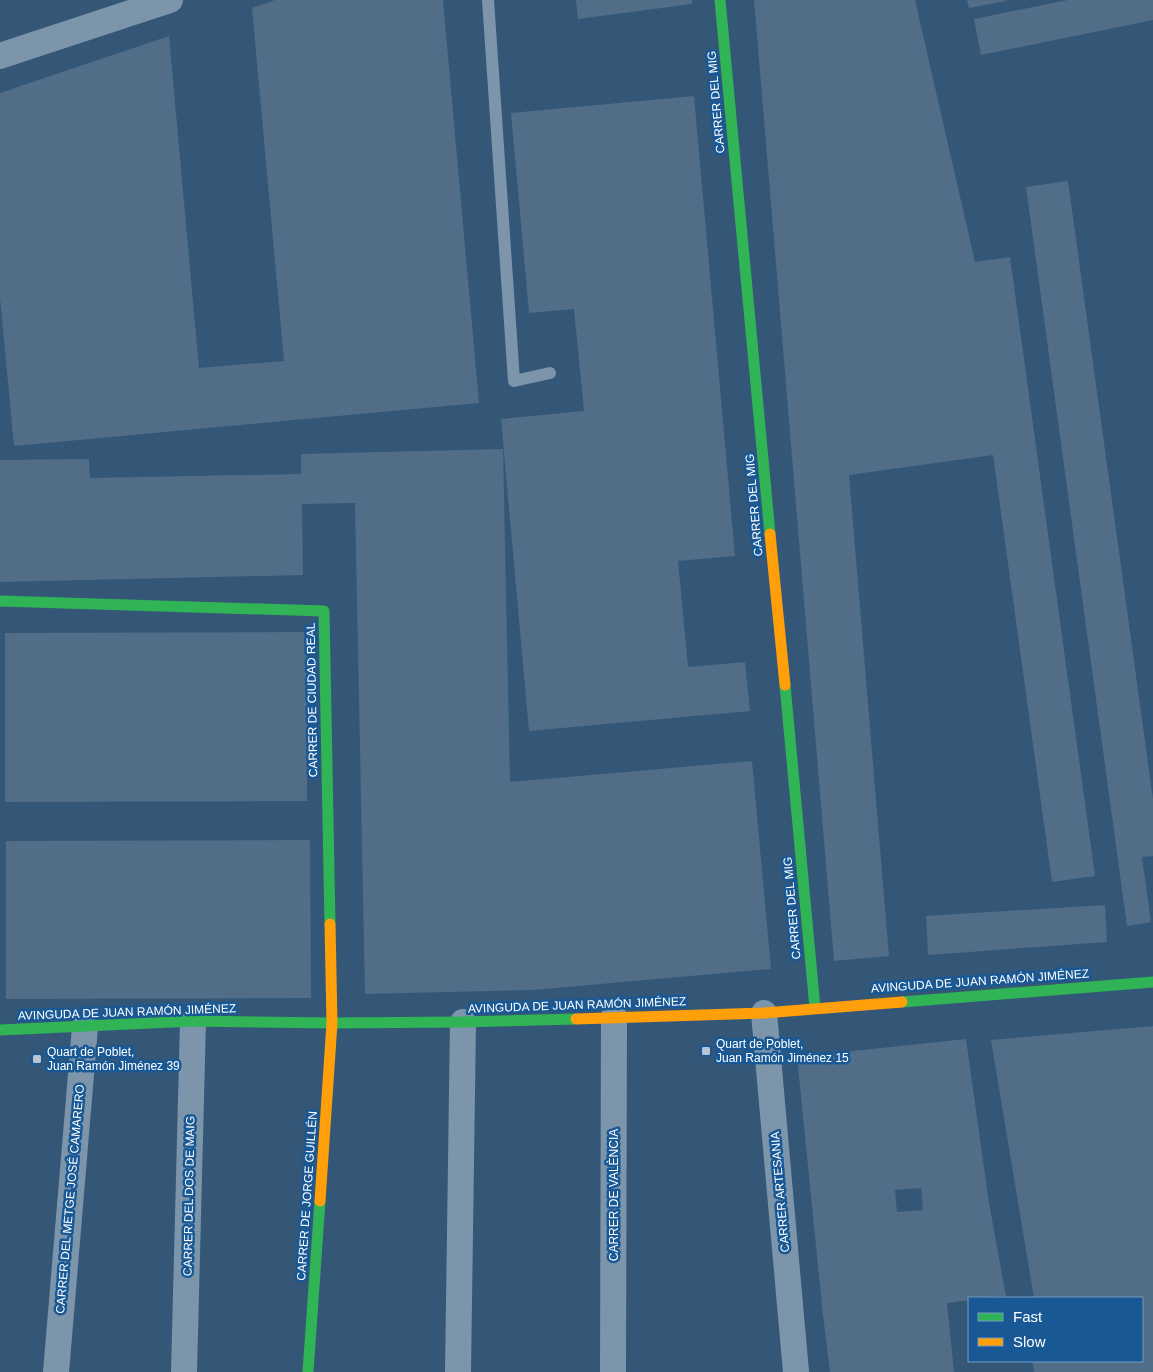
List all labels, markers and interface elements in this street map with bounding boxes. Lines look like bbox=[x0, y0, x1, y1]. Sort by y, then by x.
street label: CARRER DEL MIG bbox=[705, 50, 727, 154]
street label: CARRER DEL MIG bbox=[743, 453, 765, 557]
street label: CARRER DE CIUDAD REAL bbox=[304, 622, 320, 777]
street label: CARRER DEL MIG bbox=[781, 856, 803, 960]
street label: AVINGUDA DE JUAN RAMÓN JIMÉNEZ bbox=[870, 965, 1089, 996]
street label: AVINGUDA DE JUAN RAMÓN JIMÉNEZ bbox=[468, 993, 686, 1016]
street label: AVINGUDA DE JUAN RAMÓN JIMÉNEZ bbox=[18, 1000, 236, 1023]
place label: Quart de Poblet, Juan Ramón Jiménez 15 bbox=[716, 1037, 849, 1065]
place label: Quart de Poblet, Juan Ramón Jiménez 39 bbox=[47, 1045, 180, 1073]
marker: Quart de Poblet, Juan Ramón Jiménez 15 bbox=[700, 1045, 712, 1057]
marker: Quart de Poblet, Juan Ramón Jiménez 39 bbox=[31, 1053, 43, 1065]
street label: CARRER DEL METGE JOSÉ CAMARERO bbox=[52, 1084, 87, 1314]
street label: CARRER DE JORGE GUILLÉN bbox=[293, 1111, 320, 1281]
street label: CARRER DEL DOS DE MAIG bbox=[181, 1116, 197, 1276]
street label: CARRER DE VALÈNCIA bbox=[606, 1129, 621, 1261]
street label: CARRER ARTESANIA bbox=[768, 1131, 792, 1253]
legend bbox=[968, 1297, 1143, 1362]
text: Fast bbox=[1013, 1308, 1043, 1325]
text: Slow bbox=[1013, 1333, 1046, 1350]

